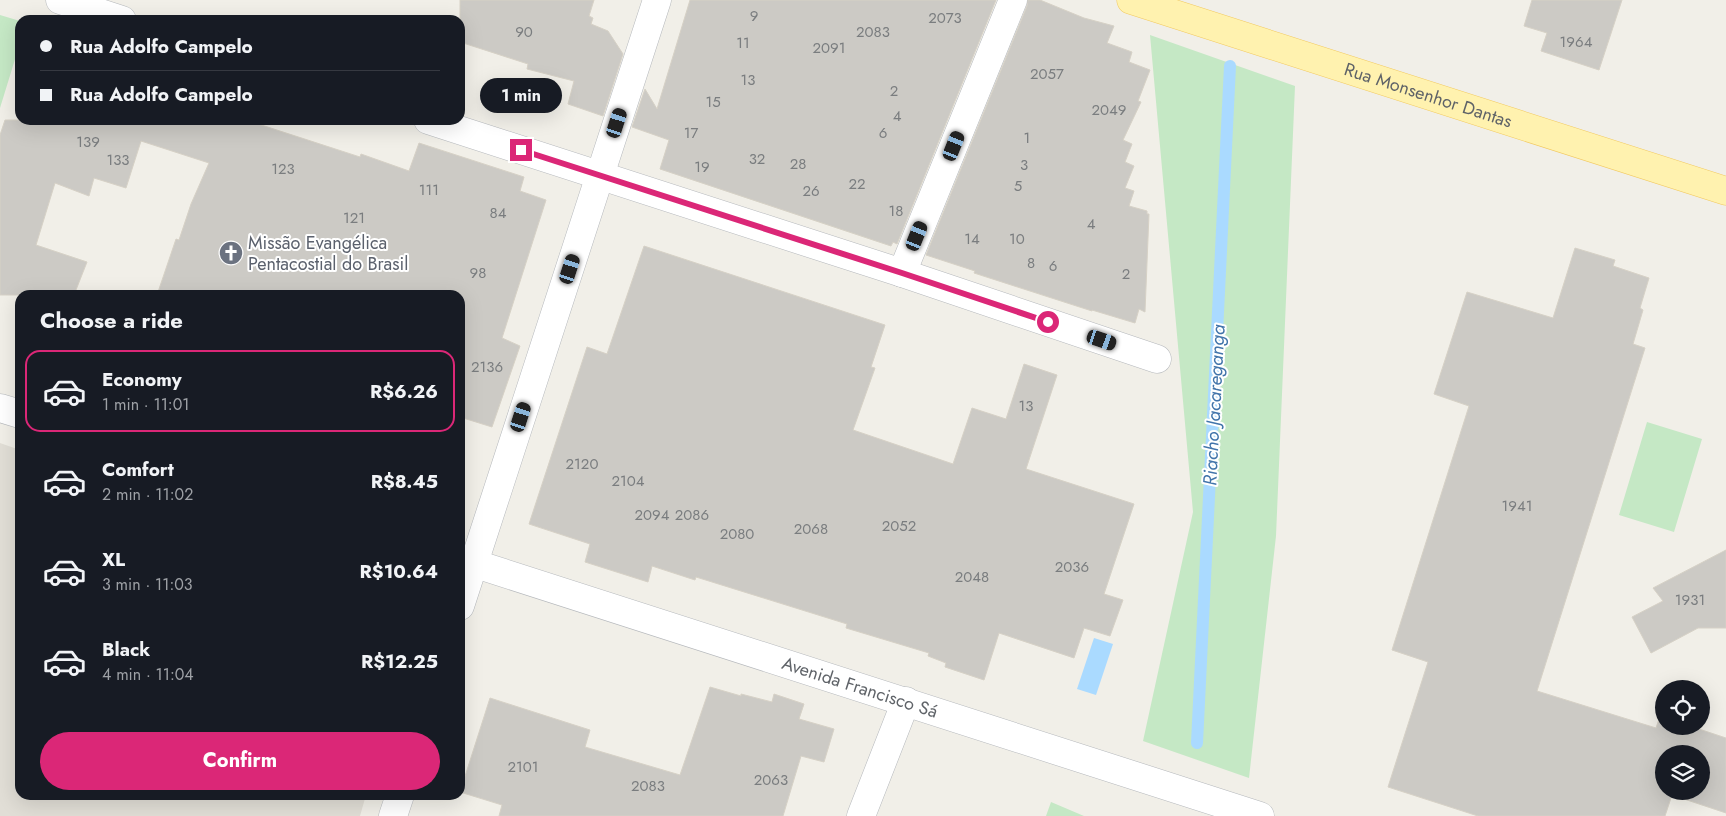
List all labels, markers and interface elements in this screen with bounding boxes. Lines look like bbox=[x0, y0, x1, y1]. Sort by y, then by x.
house number: 9 bbox=[750, 5, 758, 27]
house number: 2073 bbox=[928, 7, 962, 29]
house number: 90 bbox=[515, 21, 533, 43]
house number: 2083 bbox=[856, 21, 890, 43]
house number: 1964 bbox=[1560, 31, 1593, 53]
house number: 11 bbox=[736, 32, 750, 54]
text: Rua Adolfo Campelo bbox=[70, 33, 253, 60]
house number: 2091 bbox=[813, 37, 845, 59]
street label: Rua Monsenhor Dantas bbox=[1341, 56, 1515, 134]
house number: 2057 bbox=[1030, 63, 1064, 85]
house number: 13 bbox=[741, 69, 755, 91]
callout: 1 min bbox=[480, 78, 562, 112]
house number: 2 bbox=[890, 80, 898, 102]
text: Rua Adolfo Campelo bbox=[70, 81, 253, 108]
text: 1 min bbox=[501, 84, 541, 107]
house number: 15 bbox=[705, 91, 721, 113]
house number: 2049 bbox=[1092, 99, 1126, 121]
house number: 4 bbox=[893, 105, 902, 127]
car bbox=[605, 106, 628, 140]
house number: 17 bbox=[684, 122, 698, 144]
house number: 6 bbox=[879, 122, 887, 144]
house number: 1 bbox=[1024, 127, 1030, 149]
car bbox=[941, 129, 966, 163]
house number: 139 bbox=[76, 131, 100, 153]
route end bbox=[510, 139, 532, 161]
house number: 32 bbox=[749, 148, 765, 170]
house number: 133 bbox=[106, 149, 130, 171]
house number: 28 bbox=[790, 153, 806, 175]
house number: 3 bbox=[1020, 154, 1028, 176]
house number: 19 bbox=[694, 156, 710, 178]
house number: 123 bbox=[271, 158, 295, 180]
house number: 22 bbox=[848, 173, 866, 195]
house number: 5 bbox=[1014, 175, 1022, 197]
house number: 111 bbox=[419, 179, 439, 201]
house number: 26 bbox=[802, 180, 820, 202]
house number: 18 bbox=[889, 200, 903, 222]
house number: 84 bbox=[490, 202, 507, 224]
house number: 121 bbox=[343, 207, 365, 229]
house number: 4 bbox=[1087, 213, 1096, 235]
car bbox=[904, 219, 929, 253]
house number: 14 bbox=[964, 228, 980, 250]
house number: 10 bbox=[1009, 228, 1025, 250]
place label: Missão Evangélica Pentacostial do Brasil bbox=[248, 230, 408, 277]
church icon: Missão Evangélica Pentacostial do Brasil bbox=[218, 240, 244, 266]
car bbox=[558, 252, 581, 286]
house number: 8 bbox=[1027, 252, 1035, 274]
house number: 6 bbox=[1049, 255, 1057, 277]
house number: 98 bbox=[470, 262, 486, 284]
house number: 2 bbox=[1122, 263, 1130, 285]
text: Choose a ride bbox=[40, 304, 183, 336]
route start bbox=[1037, 311, 1059, 333]
water label: Riacho Jacareganga bbox=[1196, 323, 1232, 486]
car bbox=[1085, 328, 1118, 352]
house number: 2136 bbox=[471, 356, 503, 378]
text: Economy bbox=[102, 366, 182, 393]
icon: car bbox=[42, 369, 87, 414]
text: R$6.26 bbox=[370, 378, 438, 405]
text: 1 min · 11:01 bbox=[102, 393, 189, 416]
house number: 13 bbox=[1019, 395, 1033, 417]
car bbox=[509, 400, 532, 434]
house number: 2120 bbox=[566, 453, 598, 475]
text: Comfort bbox=[102, 456, 174, 483]
icon: car bbox=[42, 459, 87, 504]
text: R$8.45 bbox=[371, 468, 438, 495]
house number: 2104 bbox=[611, 470, 645, 492]
text: 2 min · 11:02 bbox=[102, 483, 193, 506]
house number: 1941 bbox=[1502, 495, 1532, 517]
house number: 2094 bbox=[635, 504, 670, 526]
house number: 2086 bbox=[675, 504, 709, 526]
house number: 2052 bbox=[882, 515, 916, 537]
house number: 2068 bbox=[794, 518, 828, 540]
house number: 2080 bbox=[720, 523, 754, 545]
text: XL bbox=[102, 546, 125, 573]
icon: car bbox=[42, 549, 87, 594]
house number: 2036 bbox=[1055, 556, 1089, 578]
text: R$10.64 bbox=[360, 558, 438, 585]
house number: 2048 bbox=[955, 566, 989, 588]
text: 3 min · 11:03 bbox=[102, 573, 193, 596]
house number: 1931 bbox=[1675, 589, 1705, 611]
text: Black bbox=[102, 636, 150, 663]
icon: car bbox=[42, 639, 87, 684]
text: R$12.25 bbox=[361, 648, 438, 675]
street label: Avenida Francisco Sá bbox=[779, 650, 941, 725]
text: 4 min · 11:04 bbox=[102, 663, 194, 686]
map controls bbox=[1655, 680, 1710, 800]
button: locate bbox=[1655, 680, 1710, 735]
button: Confirm bbox=[40, 732, 440, 790]
button: layers bbox=[1655, 745, 1710, 800]
house number: 2101 bbox=[507, 756, 539, 778]
house number: 2063 bbox=[754, 769, 788, 791]
house number: 2083 bbox=[631, 775, 665, 797]

